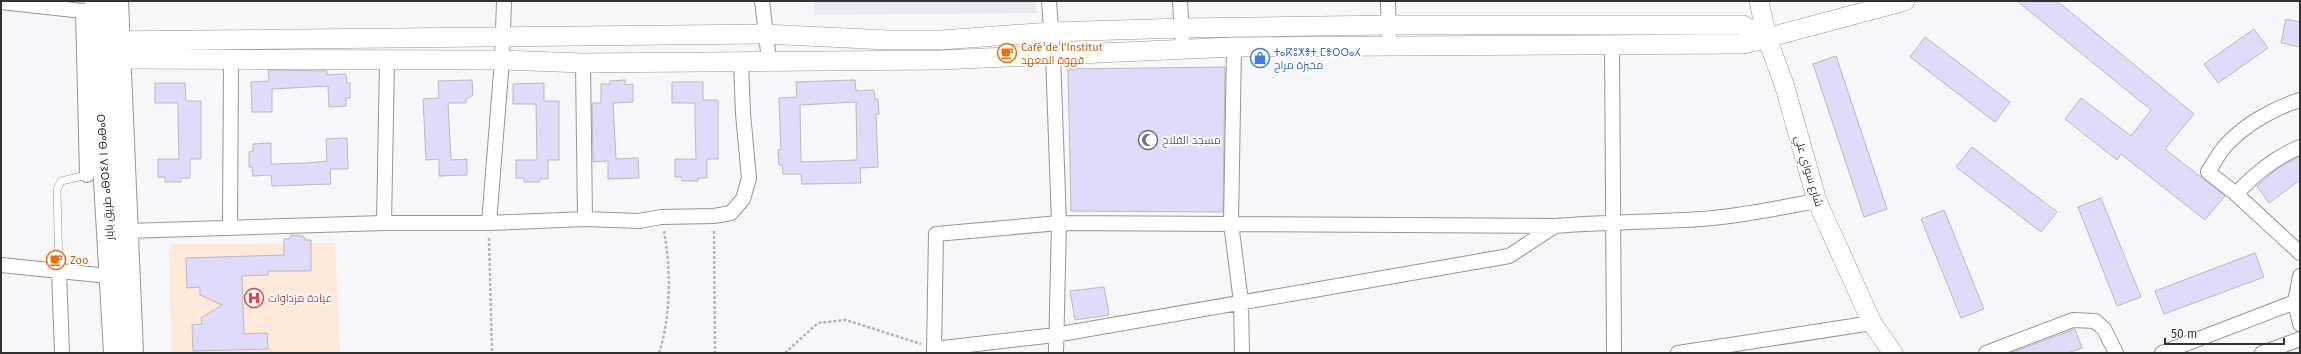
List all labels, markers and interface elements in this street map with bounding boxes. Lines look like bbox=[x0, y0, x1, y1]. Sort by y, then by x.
place label: Café de l'Institut قهوة المعهد bbox=[1021, 41, 1103, 67]
cafe icon: Café de l'Institut قهوة المعهد bbox=[996, 42, 1018, 64]
place label: ⵜⴰⴽⵓⵅⴻⵜ ⵎⴻⵔⵔⴰⵃ مخبزة مراح bbox=[1274, 46, 1361, 73]
shop icon: ⵜⴰⴽⵓⵅⴻⵜ ⵎⴻⵔⵔⴰⵃ مخبزة مراح bbox=[1249, 47, 1271, 69]
street label: طريق بابار ⴰⴱⵔⵉⴷ ⵏ ⴱⴰⴱⴰⵔ bbox=[95, 114, 116, 241]
mosque icon: مسجد الفلاح bbox=[1137, 129, 1159, 151]
place label: مسجد الفلاح bbox=[1162, 134, 1221, 148]
street label: شارع سواي علي bbox=[1790, 134, 1825, 209]
cafe icon: Zoo bbox=[45, 249, 67, 271]
place label: Zoo bbox=[70, 254, 88, 267]
hospital icon: عيادة مزداوات bbox=[243, 287, 265, 309]
place label: عيادة مزداوات bbox=[268, 292, 332, 305]
scale bar bbox=[2165, 320, 2284, 346]
text: 50 m bbox=[2171, 327, 2197, 341]

